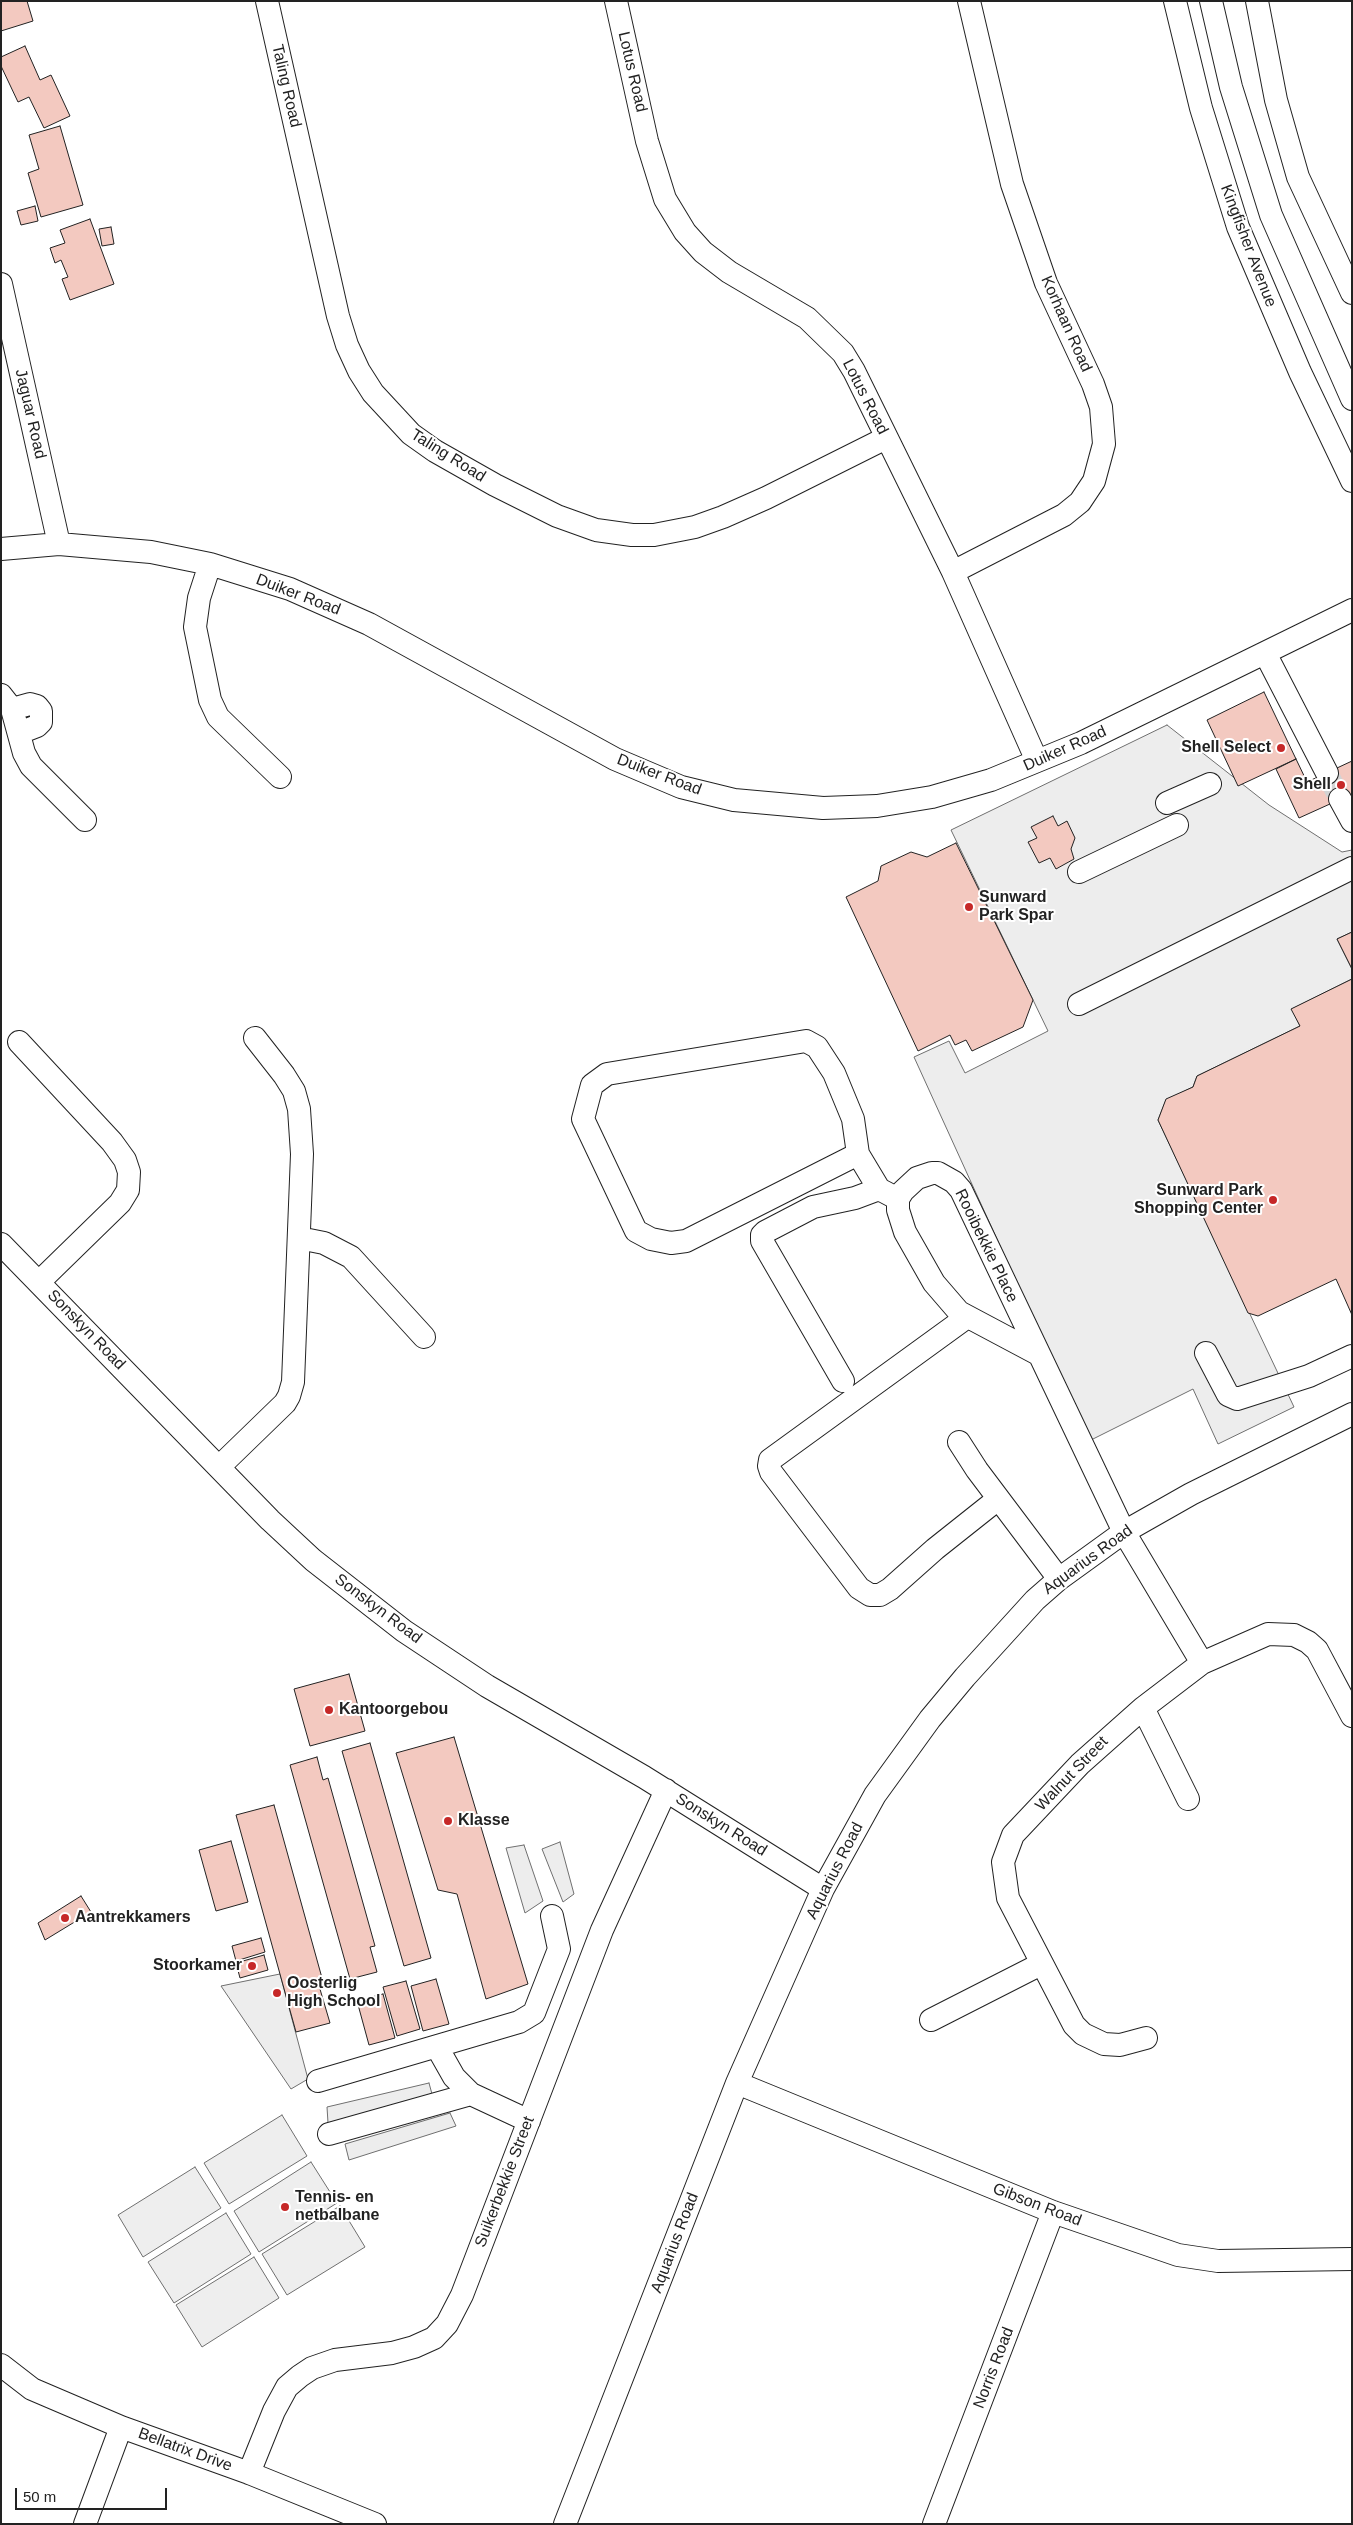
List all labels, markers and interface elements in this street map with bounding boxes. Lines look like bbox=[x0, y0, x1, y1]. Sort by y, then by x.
street label: Lotus Road bbox=[613, 30, 651, 114]
street label: Taling Road bbox=[267, 43, 305, 129]
street label: Kingfisher Avenue bbox=[1216, 182, 1280, 310]
street label: Korhaan Road bbox=[1036, 273, 1096, 375]
street label: Lotus Road bbox=[838, 356, 892, 438]
street label: Jaguar Road bbox=[10, 367, 50, 461]
street label: Taling Road bbox=[407, 425, 489, 487]
street label: Duiker Road bbox=[253, 570, 343, 620]
street label: Duiker Road bbox=[1020, 722, 1110, 776]
place label: Shell Select bbox=[1181, 738, 1271, 758]
marker: Shell Select bbox=[1275, 742, 1287, 754]
street label: Duiker Road bbox=[614, 750, 704, 800]
place label: Shell bbox=[1293, 775, 1331, 795]
marker: Shell bbox=[1335, 779, 1347, 791]
place label: Sunward Park Spar bbox=[979, 888, 1054, 926]
marker: Sunward Park Spar bbox=[963, 901, 975, 913]
place label: Sunward Park Shopping Center bbox=[1134, 1181, 1263, 1219]
street label: Rooibekkie Place bbox=[950, 1186, 1022, 1306]
marker: Sunward Park Shopping Center bbox=[1267, 1194, 1279, 1206]
street label: Sonskyn Road bbox=[43, 1286, 129, 1374]
street label: Aquarius Road bbox=[1040, 1521, 1136, 1599]
street label: Sonskyn Road bbox=[331, 1570, 425, 1648]
place label: Kantoorgebou bbox=[339, 1700, 448, 1720]
marker: Kantoorgebou bbox=[323, 1704, 335, 1716]
street label: Walnut Street bbox=[1032, 1733, 1112, 1815]
street label: Sonskyn Road bbox=[672, 1789, 770, 1861]
place label: Klasse bbox=[458, 1811, 510, 1831]
marker: Klasse bbox=[442, 1815, 454, 1827]
street label: Aquarius Road bbox=[802, 1819, 868, 1923]
place label: Aantrekkamers bbox=[75, 1908, 191, 1928]
marker: Aantrekkamers bbox=[59, 1912, 71, 1924]
place label: Stoorkamer bbox=[153, 1956, 242, 1976]
marker: Stoorkamer bbox=[246, 1960, 258, 1972]
place label: Oosterlig High School bbox=[287, 1974, 380, 2012]
marker: Oosterlig High School bbox=[271, 1987, 283, 1999]
street label: Suikerbekkie Street bbox=[471, 2114, 539, 2250]
street label: Gibson Road bbox=[990, 2179, 1084, 2231]
place label: Tennis- en netbalbane bbox=[295, 2188, 379, 2226]
street label: Aquarius Road bbox=[647, 2190, 703, 2296]
marker: Tennis- en netbalbane bbox=[279, 2201, 291, 2213]
street label: Norris Road bbox=[970, 2325, 1018, 2411]
street label: Bellatrix Drive bbox=[135, 2424, 235, 2476]
scale bar bbox=[18, 2478, 170, 2510]
text: 50 m bbox=[23, 2488, 56, 2505]

